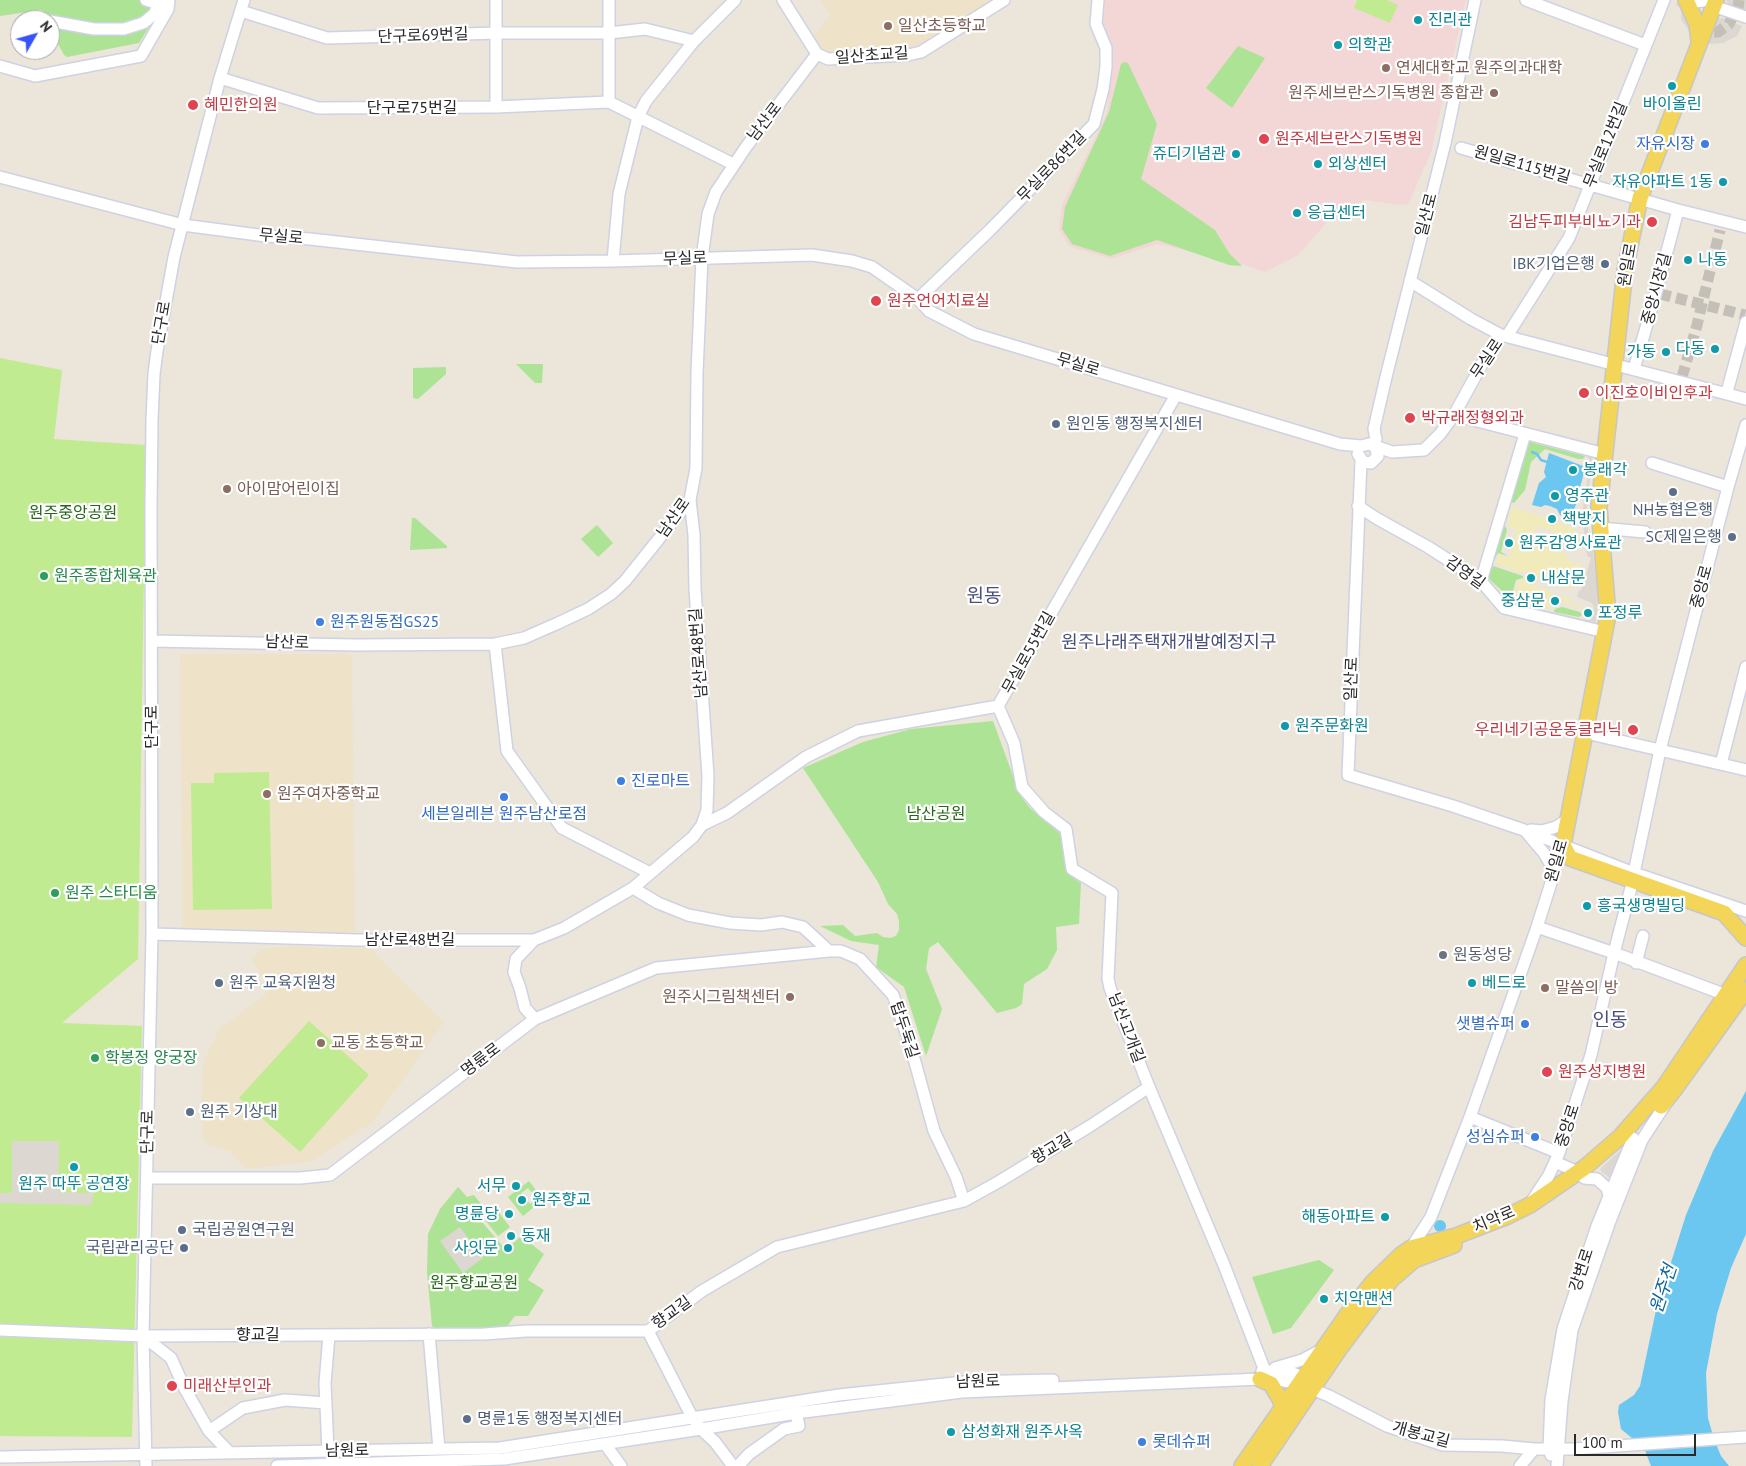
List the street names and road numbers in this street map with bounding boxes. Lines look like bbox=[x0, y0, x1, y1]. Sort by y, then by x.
street label: 단구로69번길 bbox=[377, 25, 469, 47]
street label: 일산초교길 bbox=[835, 44, 909, 68]
street label: 단구로75번길 bbox=[366, 98, 458, 118]
street label: 남산로 bbox=[744, 99, 786, 145]
street label: 무실로12번길 bbox=[1580, 99, 1632, 191]
street label: 무실로86번길 bbox=[1013, 128, 1091, 206]
street label: 원일로115번길 bbox=[1471, 142, 1573, 188]
street label: 일산로 bbox=[1412, 191, 1442, 239]
street label: 무실로 bbox=[258, 226, 304, 248]
street label: 원일로 bbox=[1615, 242, 1641, 288]
street label: 무실로 bbox=[663, 249, 707, 269]
street label: 중앙시장길 bbox=[1638, 251, 1676, 327]
street label: 단구로 bbox=[149, 300, 175, 346]
street label: 무실로 bbox=[1467, 335, 1507, 383]
street label: 무실로 bbox=[1054, 349, 1102, 381]
street label: 남산로 bbox=[653, 494, 695, 542]
street label: 감영길 bbox=[1441, 552, 1489, 594]
street label: 중앙로 bbox=[1687, 563, 1717, 611]
street label: 남산로48번길 bbox=[686, 607, 712, 699]
street label: 무실로55번길 bbox=[999, 609, 1059, 697]
street label: 남산로 bbox=[265, 633, 309, 653]
street label: 일산로 bbox=[1342, 657, 1362, 701]
street label: 단구로 bbox=[142, 705, 162, 749]
street label: 원일로 bbox=[1542, 837, 1572, 885]
street label: 남산로48번길 bbox=[364, 930, 456, 950]
street label: 남산고개길 bbox=[1104, 990, 1148, 1066]
street label: 탑두둑길 bbox=[886, 999, 922, 1061]
street label: 명륜로 bbox=[458, 1039, 504, 1081]
street label: 중앙로 bbox=[1552, 1102, 1584, 1150]
street label: 단구로 bbox=[138, 1110, 158, 1154]
street label: 향교길 bbox=[1028, 1129, 1076, 1169]
street label: 치악로 bbox=[1470, 1203, 1518, 1237]
street label: 강변로 bbox=[1566, 1246, 1598, 1294]
street label: 향교길 bbox=[648, 1292, 696, 1334]
street label: 향교길 bbox=[236, 1325, 280, 1345]
street label: 남원로 bbox=[956, 1372, 1000, 1392]
street label: 개봉교길 bbox=[1390, 1418, 1452, 1452]
street label: 남원로 bbox=[325, 1441, 369, 1461]

